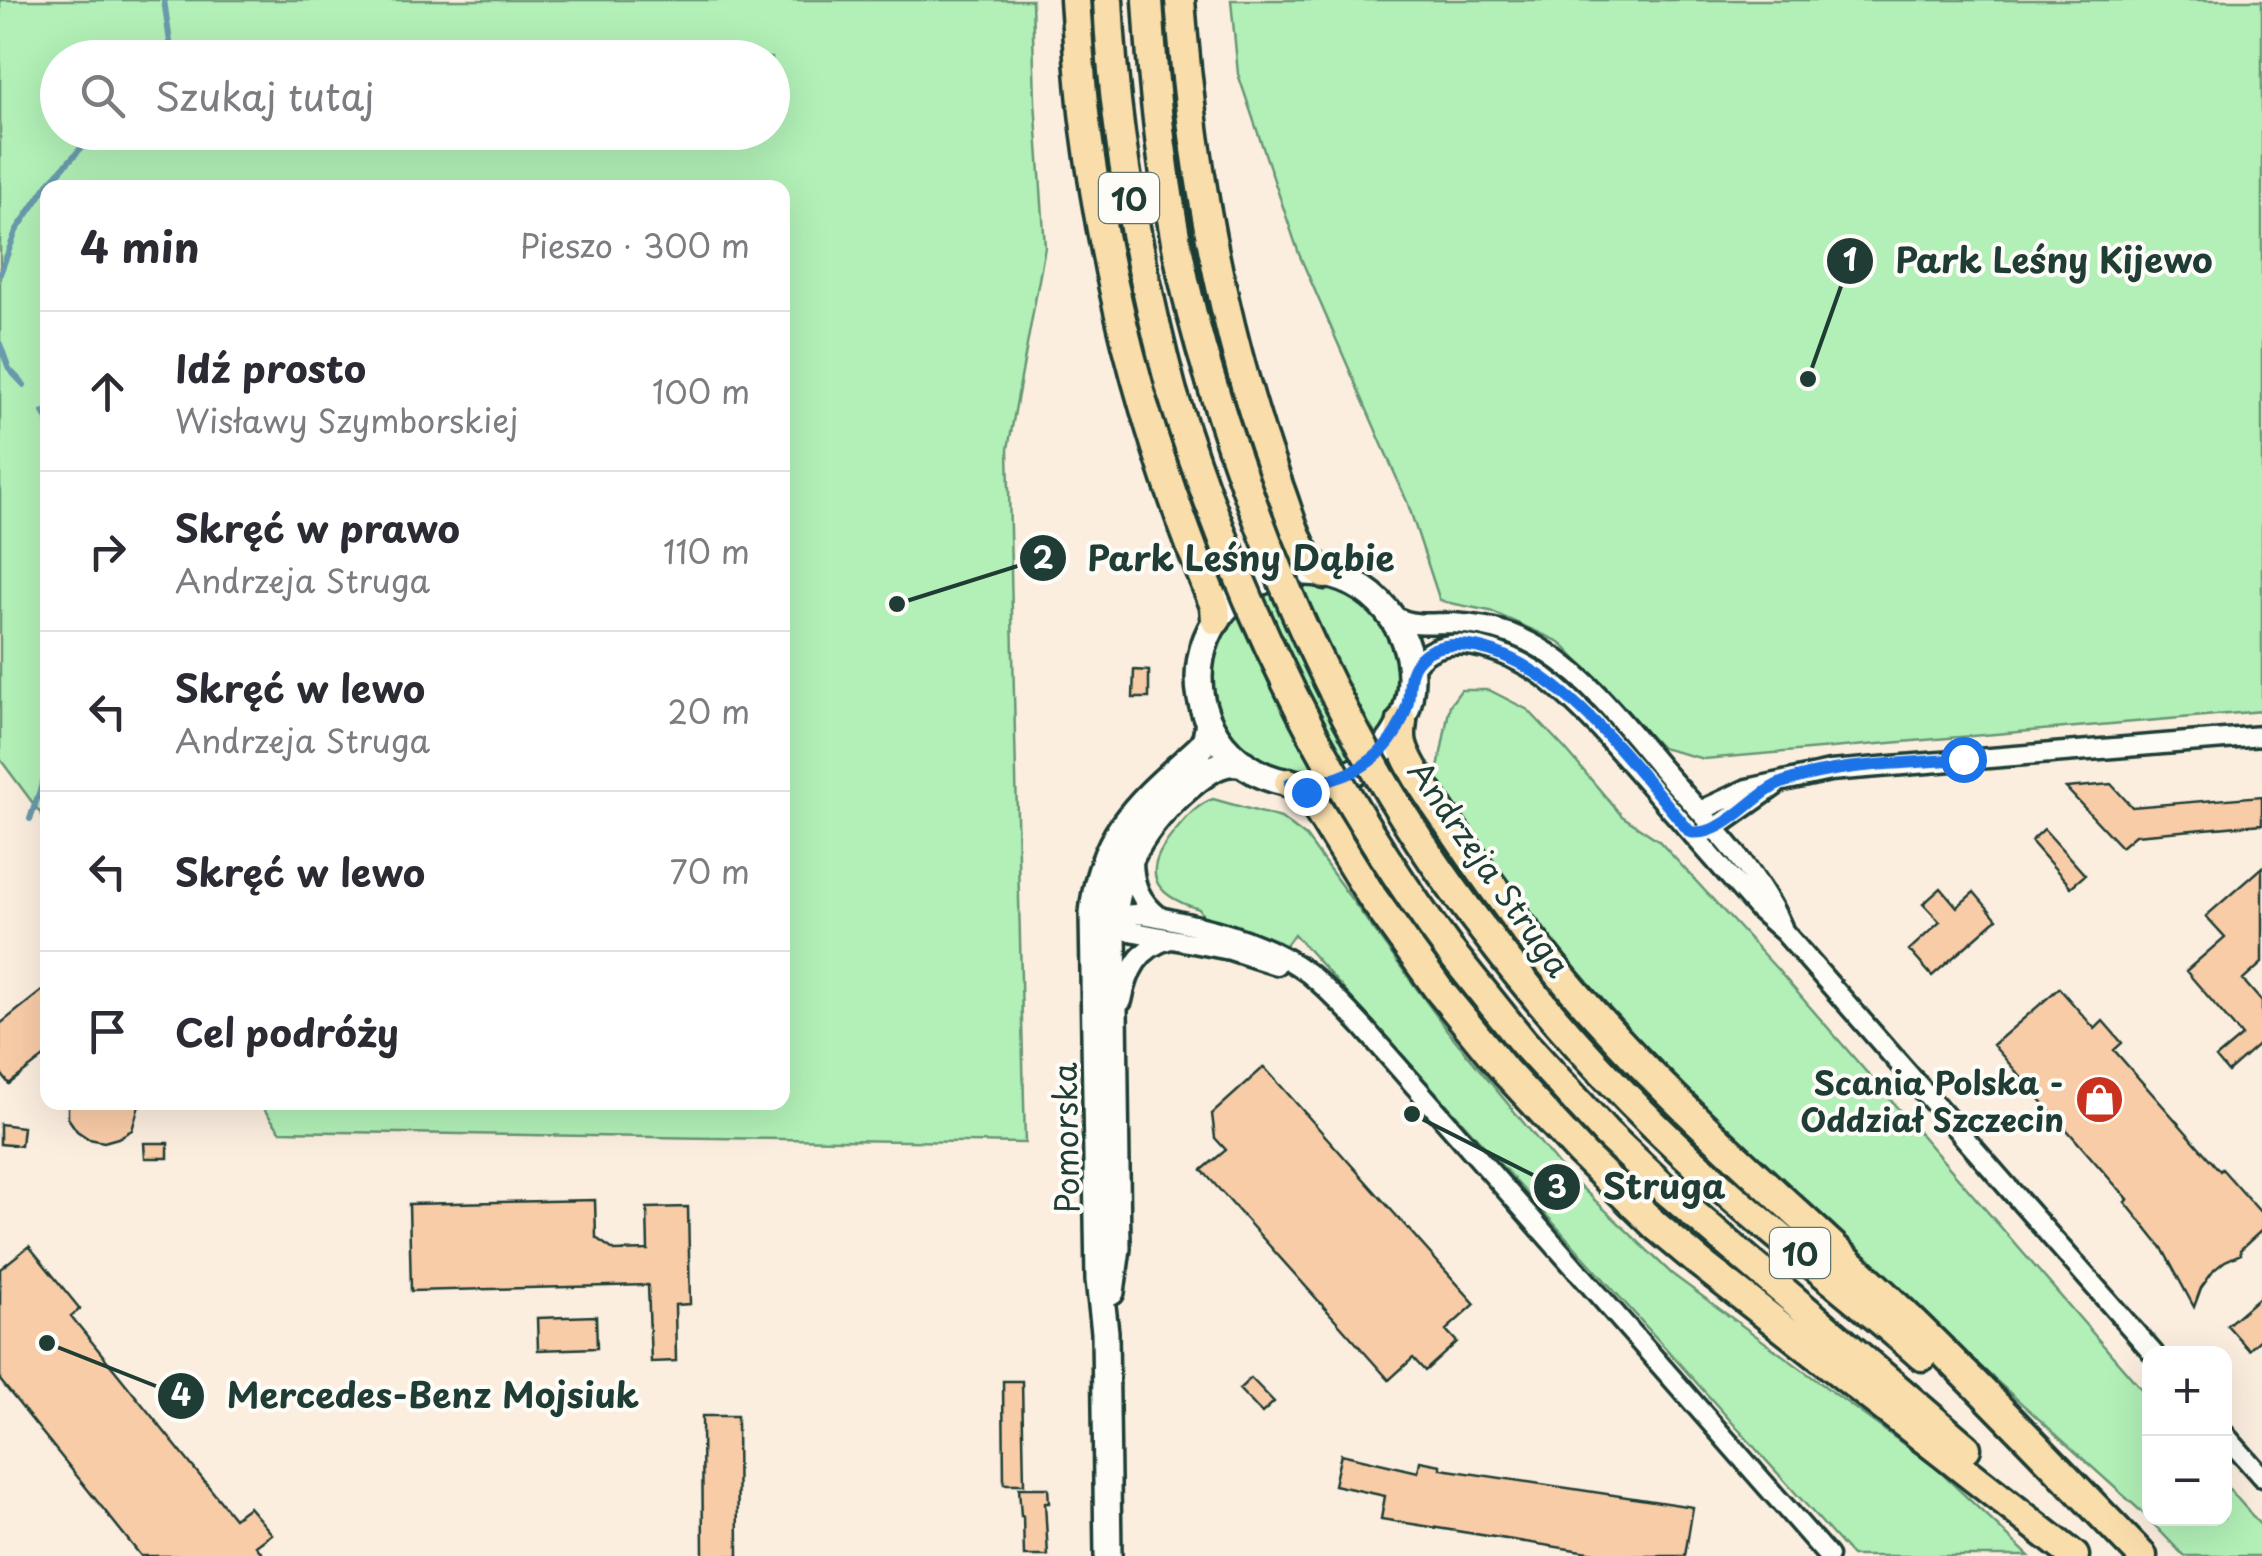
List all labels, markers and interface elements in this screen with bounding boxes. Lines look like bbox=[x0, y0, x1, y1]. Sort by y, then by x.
search box bbox=[40, 40, 790, 150]
text: Szukaj tutaj bbox=[155, 67, 374, 124]
icon: search bbox=[75, 68, 130, 123]
road number: 10 bbox=[1099, 173, 1159, 223]
text: 4 min bbox=[80, 214, 200, 277]
text: Pieszo · 300 m bbox=[520, 221, 750, 269]
callout: Park Leśny Kijewo bbox=[1825, 228, 2233, 293]
text: Park Leśny Kijewo bbox=[1895, 232, 2213, 285]
text: 1 bbox=[1843, 236, 1857, 281]
text: Idź prosto bbox=[175, 339, 366, 396]
icon: ahead bbox=[80, 364, 135, 419]
text: 100 m bbox=[652, 367, 750, 415]
text: Wisławy Szymborskiej bbox=[175, 396, 518, 444]
text: Skręć w prawo bbox=[175, 499, 460, 556]
icon: right bbox=[80, 524, 135, 579]
callout: Park Leśny Dąbie bbox=[1018, 526, 1414, 591]
text: 110 m bbox=[663, 527, 750, 575]
text: Park Leśny Dąbie bbox=[1087, 530, 1395, 583]
text: 2 bbox=[1032, 534, 1054, 579]
text: Andrzeja Struga bbox=[175, 556, 430, 604]
text: Skręć w lewo bbox=[175, 659, 425, 716]
icon: left bbox=[80, 684, 135, 739]
text: 20 m bbox=[668, 687, 750, 735]
text: Andrzeja Struga bbox=[175, 716, 430, 764]
route start bbox=[1941, 737, 1987, 783]
street label: Andrzeja Struga bbox=[1397, 750, 1583, 987]
route end bbox=[1284, 770, 1330, 816]
text: Skręć w lewo bbox=[175, 843, 425, 900]
icon: left bbox=[80, 844, 135, 899]
text: 70 m bbox=[670, 847, 750, 895]
text: Cel podróży bbox=[175, 1003, 399, 1060]
icon: arrive bbox=[80, 1004, 135, 1059]
place label: Scania Polska - Oddział Szczecin bbox=[1800, 1058, 2064, 1143]
street label: Pomorska bbox=[1040, 1062, 1090, 1214]
shop icon: Scania Polska - Oddział Szczecin bbox=[2073, 1074, 2125, 1126]
callout: Struga bbox=[1532, 1155, 1745, 1220]
text: Struga bbox=[1602, 1158, 1726, 1211]
text: 3 bbox=[1547, 1163, 1567, 1208]
road number: 10 bbox=[1770, 1228, 1830, 1278]
map controls bbox=[2142, 1346, 2232, 1526]
button: + bbox=[2142, 1346, 2232, 1436]
callout: Mercedes-Benz Mojsiuk bbox=[156, 1363, 660, 1428]
text: Mercedes-Benz Mojsiuk bbox=[227, 1367, 639, 1420]
text: 4 bbox=[171, 1371, 191, 1416]
button: − bbox=[2142, 1436, 2232, 1526]

